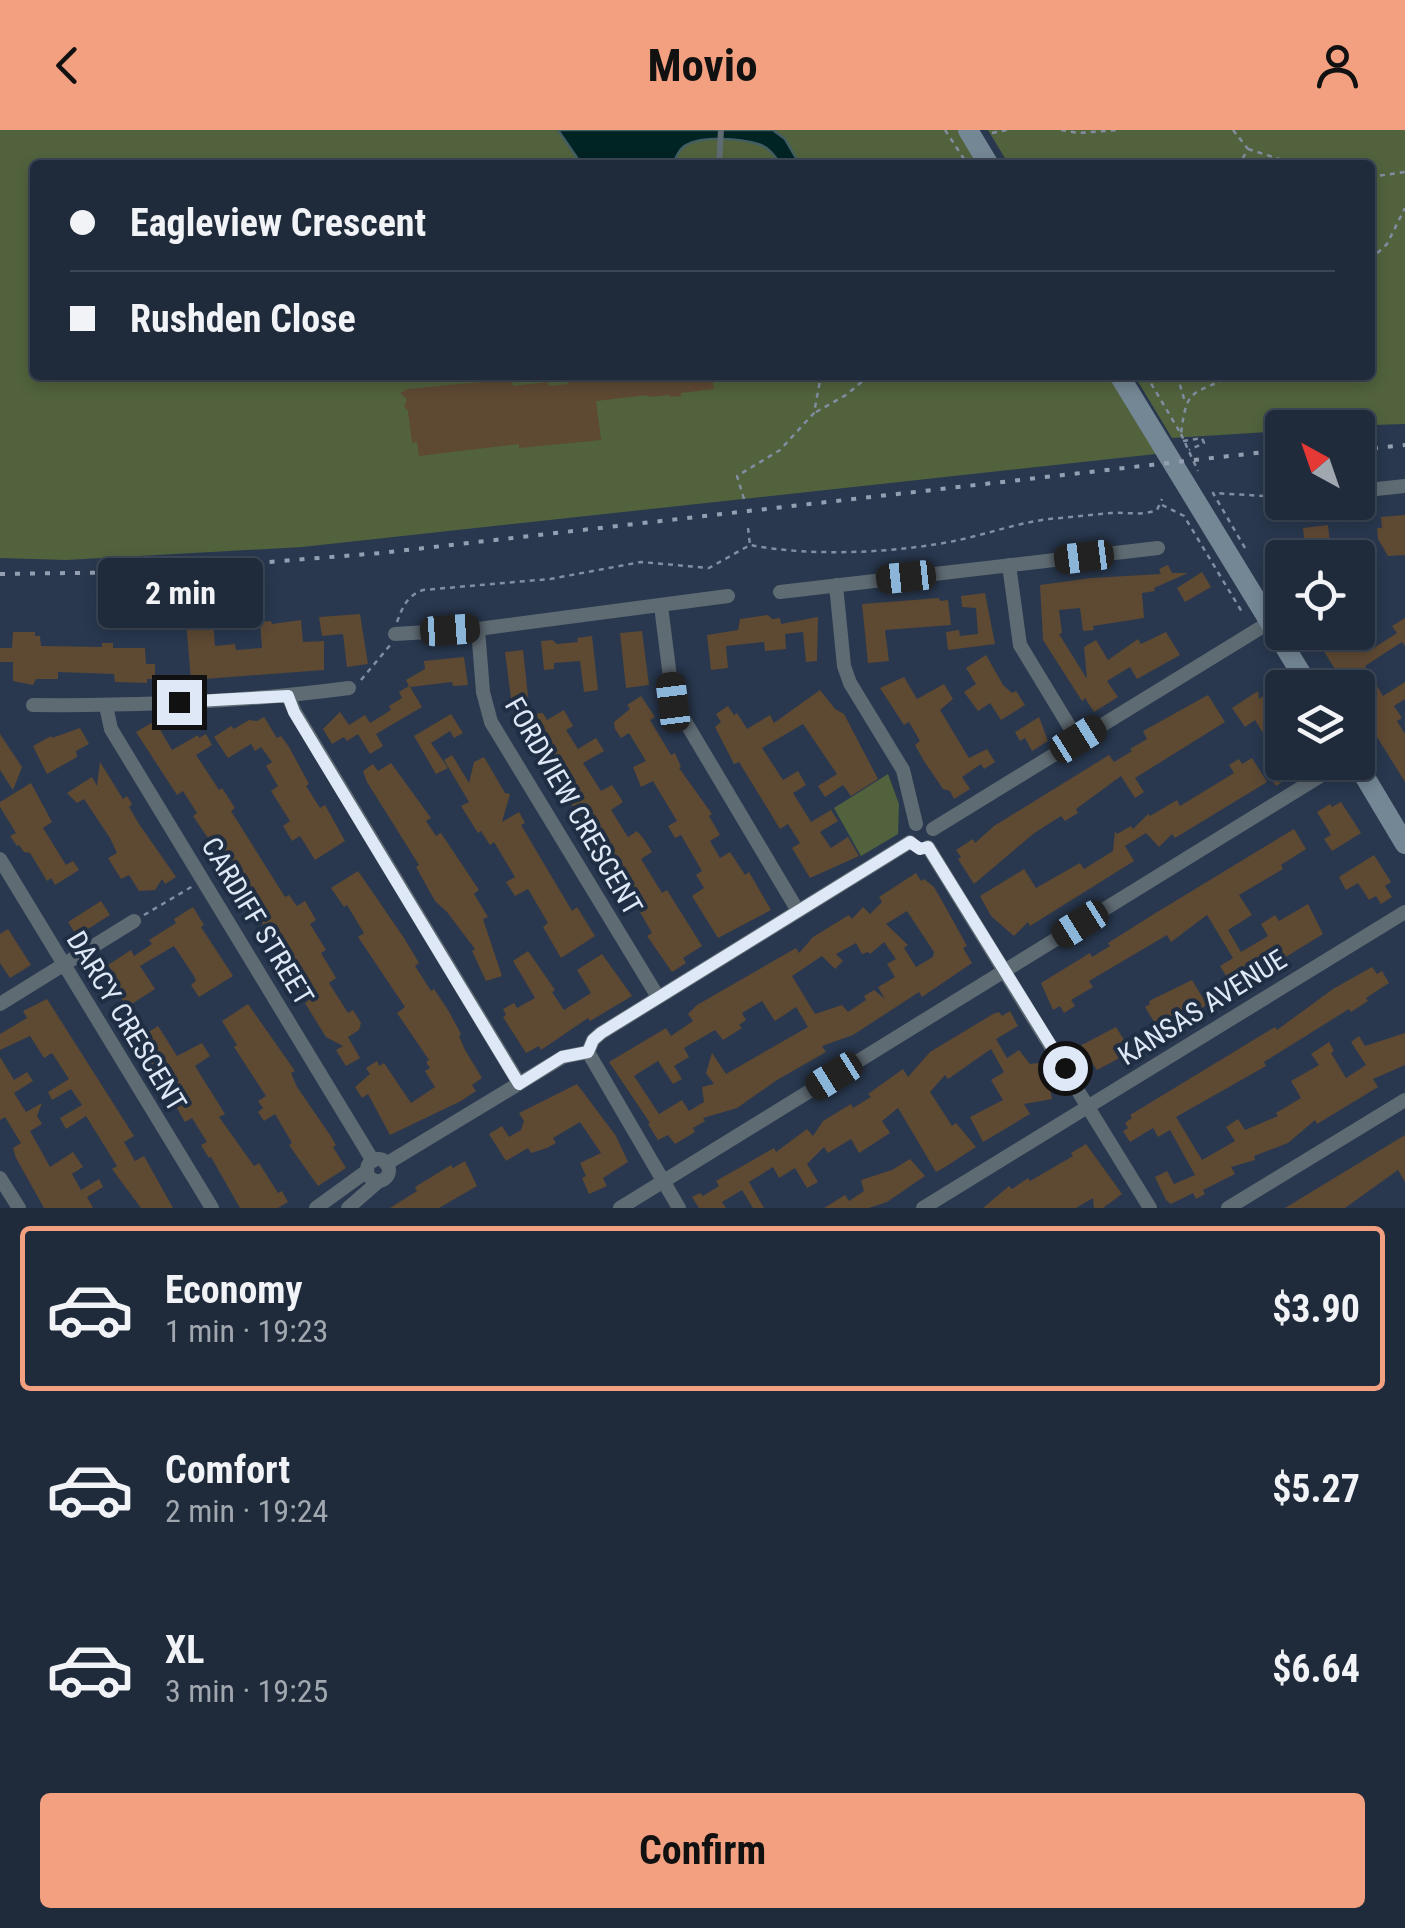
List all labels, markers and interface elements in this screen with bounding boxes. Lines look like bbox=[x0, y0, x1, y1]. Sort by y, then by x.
icon: back bbox=[40, 38, 95, 93]
icon: person bbox=[1310, 38, 1365, 93]
text: Movio bbox=[647, 39, 758, 92]
text: Eagleview Crescent bbox=[130, 201, 426, 245]
text: Rushden Close bbox=[130, 297, 356, 341]
north arrow bbox=[1265, 410, 1375, 520]
map controls bbox=[1265, 410, 1375, 780]
car bbox=[1052, 538, 1116, 576]
button: locate bbox=[1265, 540, 1375, 650]
callout: 2 min bbox=[96, 557, 262, 627]
car bbox=[875, 559, 937, 595]
text: 2 min bbox=[145, 574, 216, 612]
car bbox=[419, 613, 481, 647]
car bbox=[654, 670, 692, 734]
button: layers bbox=[1265, 670, 1375, 780]
route end bbox=[157, 680, 202, 725]
street label: FORDVIEW CRESCENT bbox=[498, 692, 649, 921]
car bbox=[1045, 710, 1111, 768]
street label: CARDIFF STREET bbox=[195, 831, 321, 1011]
car bbox=[1047, 895, 1113, 953]
street label: DARCY CRESCENT bbox=[60, 925, 193, 1117]
street label: KANSAS AVENUE bbox=[1112, 943, 1292, 1072]
route start bbox=[1043, 1046, 1088, 1091]
car bbox=[801, 1047, 867, 1105]
icon: car bbox=[45, 1264, 135, 1354]
text: Economy bbox=[165, 1268, 302, 1312]
text: $3.90 bbox=[1272, 1287, 1360, 1331]
text: 1 min · 19:23 bbox=[165, 1312, 328, 1350]
icon: car bbox=[45, 1444, 135, 1534]
text: Comfort bbox=[165, 1448, 290, 1492]
text: $5.27 bbox=[1272, 1467, 1360, 1511]
text: 2 min · 19:24 bbox=[165, 1492, 328, 1530]
icon: car bbox=[45, 1624, 135, 1714]
text: XL bbox=[165, 1628, 204, 1672]
text: $6.64 bbox=[1272, 1647, 1360, 1691]
text: 3 min · 19:25 bbox=[165, 1672, 328, 1710]
button: Confirm bbox=[40, 1793, 1365, 1908]

